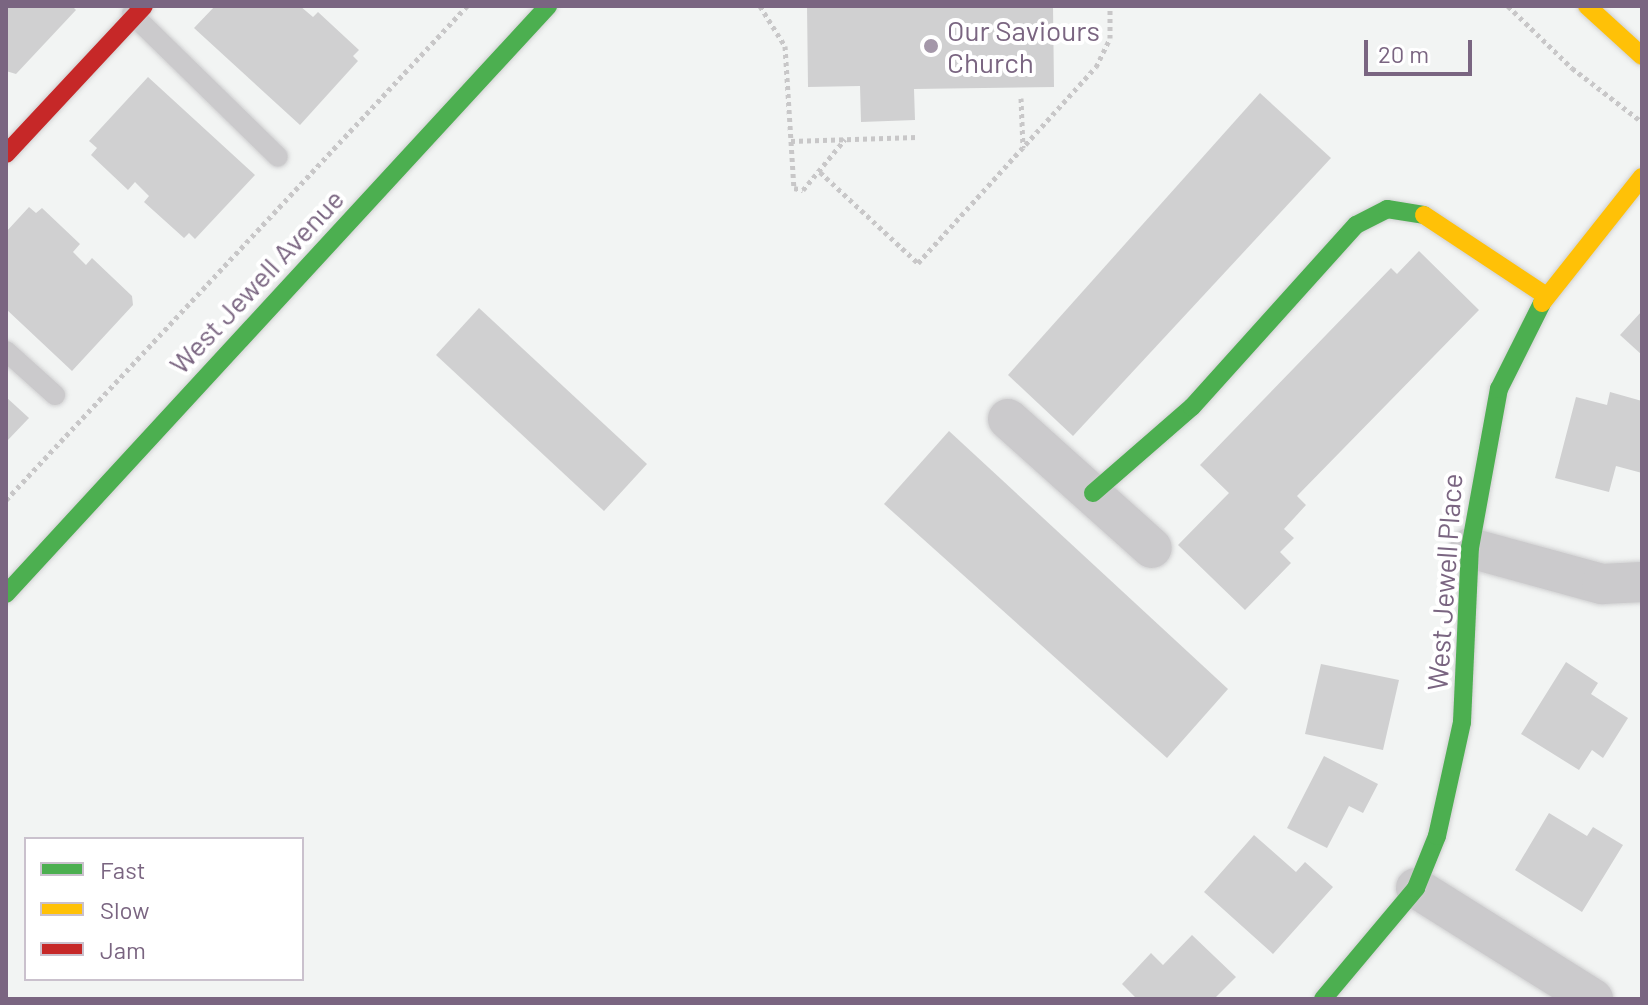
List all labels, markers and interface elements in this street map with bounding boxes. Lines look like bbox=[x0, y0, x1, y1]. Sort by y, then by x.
place label: Our Saviours Church bbox=[947, 13, 1100, 79]
scale bar bbox=[1368, 24, 1476, 74]
marker: Our Saviours Church bbox=[922, 37, 940, 55]
text: 20 m bbox=[1378, 39, 1429, 68]
street label: West Jewell Avenue bbox=[162, 182, 350, 380]
street label: West Jewell Place bbox=[1420, 472, 1468, 692]
legend bbox=[24, 837, 304, 981]
text: Fast bbox=[100, 855, 145, 884]
text: Slow bbox=[100, 895, 149, 924]
text: Jam bbox=[100, 935, 146, 964]

